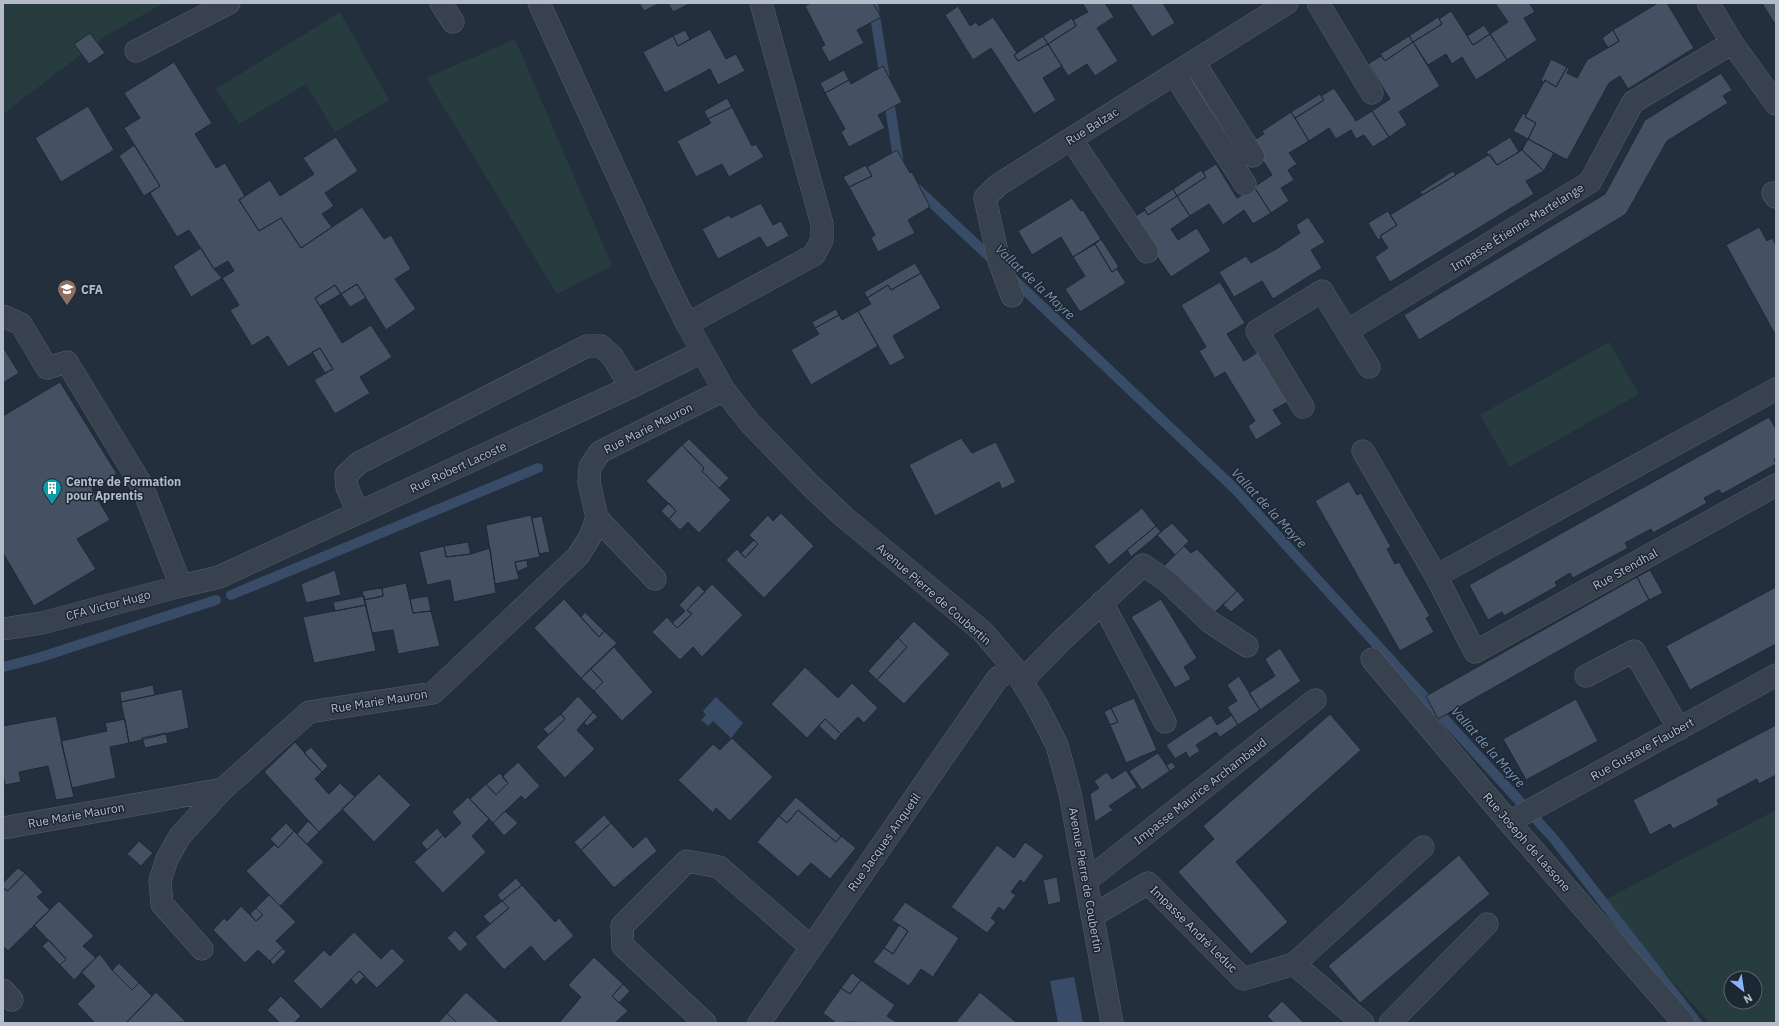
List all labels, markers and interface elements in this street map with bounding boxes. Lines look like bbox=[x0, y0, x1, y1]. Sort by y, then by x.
street label: Rue Balzac bbox=[1063, 104, 1121, 148]
street label: Impasse Étienne Martelange bbox=[1448, 180, 1587, 274]
water label: Vallat de la Mayre bbox=[991, 241, 1079, 324]
school or university icon: CFA bbox=[56, 278, 78, 306]
place label: CFA bbox=[81, 282, 103, 297]
street label: Rue Marie Mauron bbox=[601, 399, 695, 457]
street label: Rue Robert Lacoste bbox=[407, 438, 509, 496]
water label: Vallat de la Mayre bbox=[1228, 464, 1311, 552]
place label: Centre de Formation pour Aprentis bbox=[66, 474, 181, 503]
building icon: Centre de Formation pour Aprentis bbox=[41, 477, 63, 505]
street label: Avenue Pierre de Coubertin bbox=[873, 540, 995, 648]
street label: Rue Stendhal bbox=[1590, 545, 1660, 593]
street label: CFA Victor Hugo bbox=[64, 586, 152, 623]
street label: Rue Marie Mauron bbox=[330, 686, 428, 716]
water label: Vallat de la Mayre bbox=[1447, 703, 1529, 791]
street label: Rue Gustave Flaubert bbox=[1588, 714, 1696, 784]
street label: Impasse Maurice Archambaud bbox=[1131, 734, 1269, 848]
street label: Rue Joseph de Lassone bbox=[1480, 789, 1574, 895]
street label: Rue Jacques Anquetil bbox=[844, 790, 924, 894]
street label: Rue Marie Mauron bbox=[27, 799, 125, 831]
street label: Avenue Pierre de Coubertin bbox=[1066, 806, 1106, 954]
street label: Impasse André Leduc bbox=[1147, 882, 1241, 976]
north arrow bbox=[1723, 970, 1763, 1010]
text: N bbox=[1741, 991, 1755, 1007]

